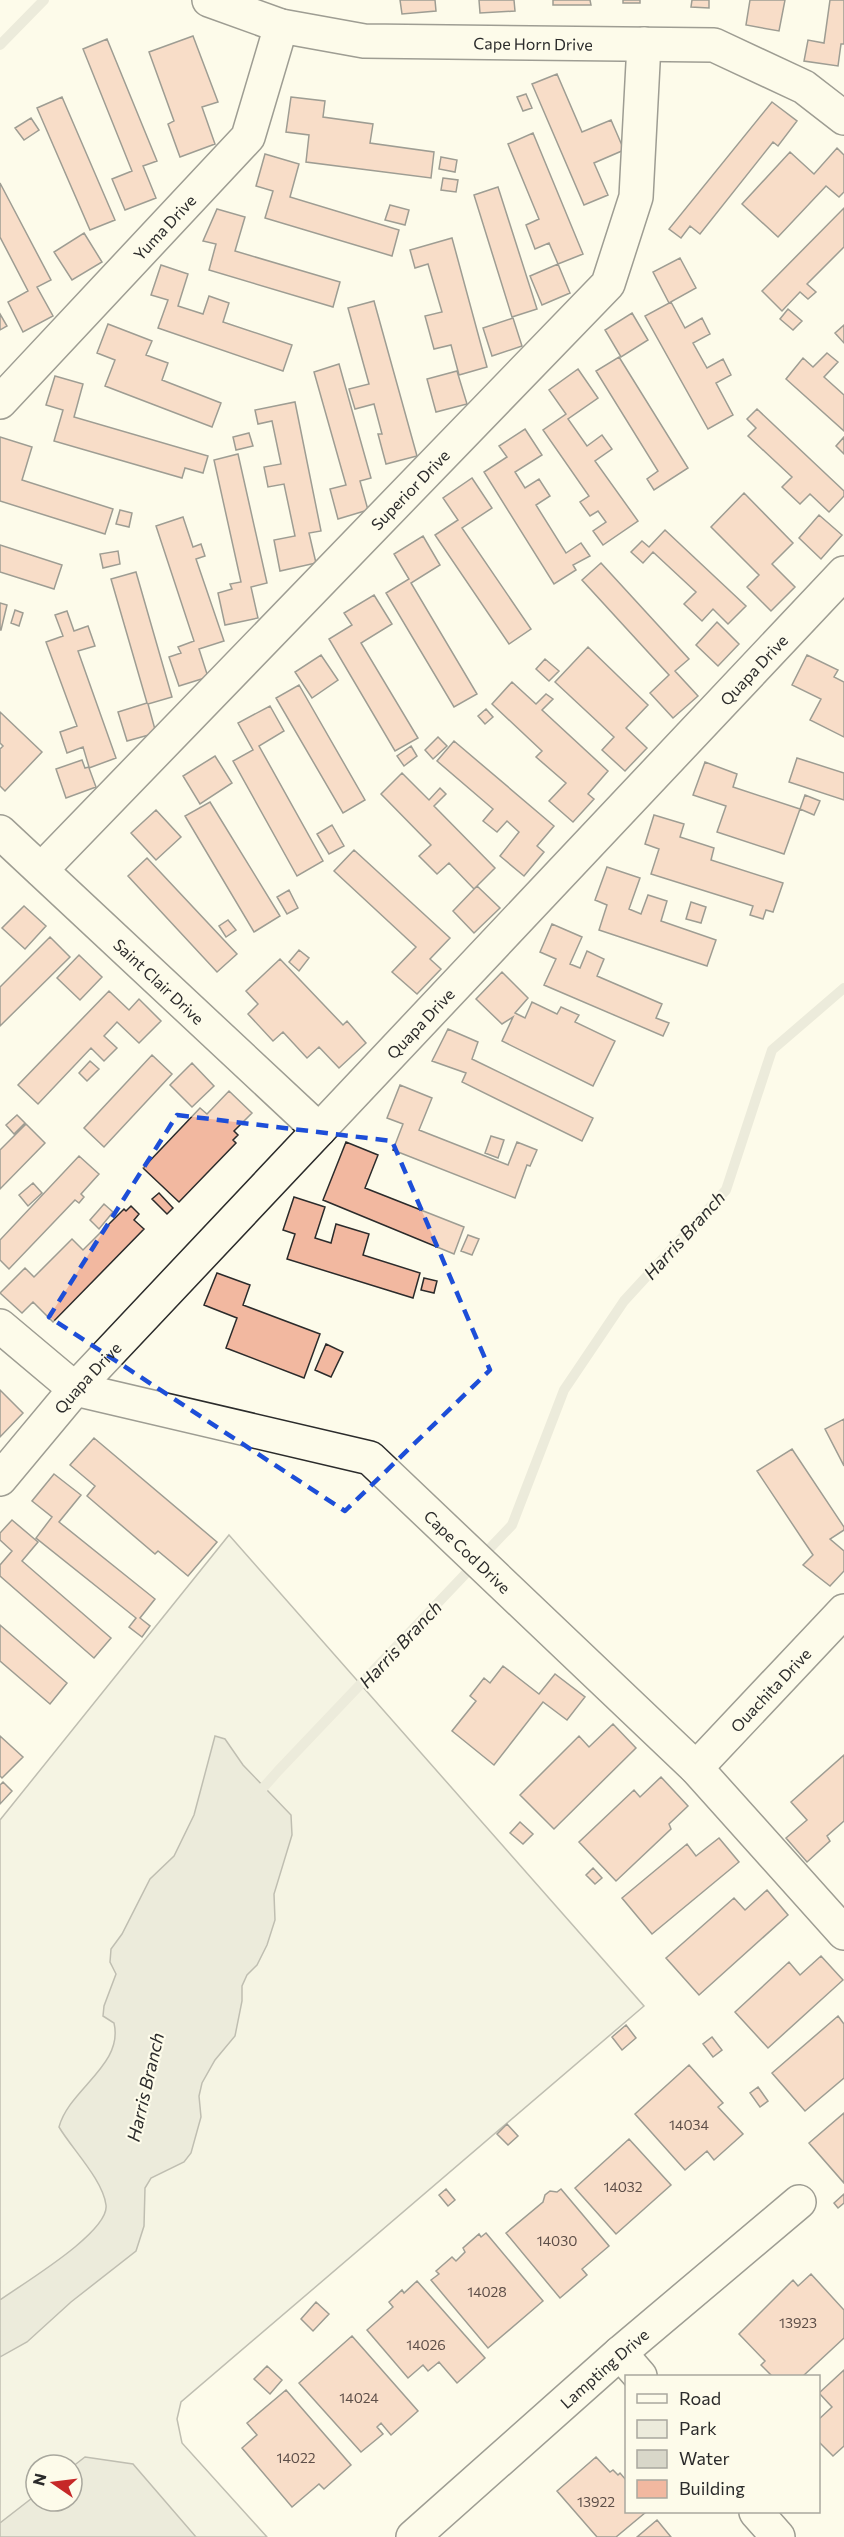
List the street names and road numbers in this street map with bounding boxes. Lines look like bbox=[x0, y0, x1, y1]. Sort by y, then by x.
street label: Cape Horn Drive bbox=[473, 33, 593, 53]
street label: Yuma Drive bbox=[129, 190, 199, 263]
street label: Superior Drive bbox=[366, 445, 453, 533]
street label: Quapa Drive bbox=[715, 630, 791, 709]
street label: Saint Clair Drive bbox=[110, 934, 208, 1028]
street label: Quapa Drive bbox=[382, 984, 458, 1062]
street label: Quapa Drive bbox=[50, 1337, 124, 1417]
street label: Cape Cod Drive bbox=[421, 1506, 515, 1597]
street label: Ouachita Drive bbox=[726, 1643, 814, 1735]
street label: Lampting Drive bbox=[556, 2324, 652, 2412]

